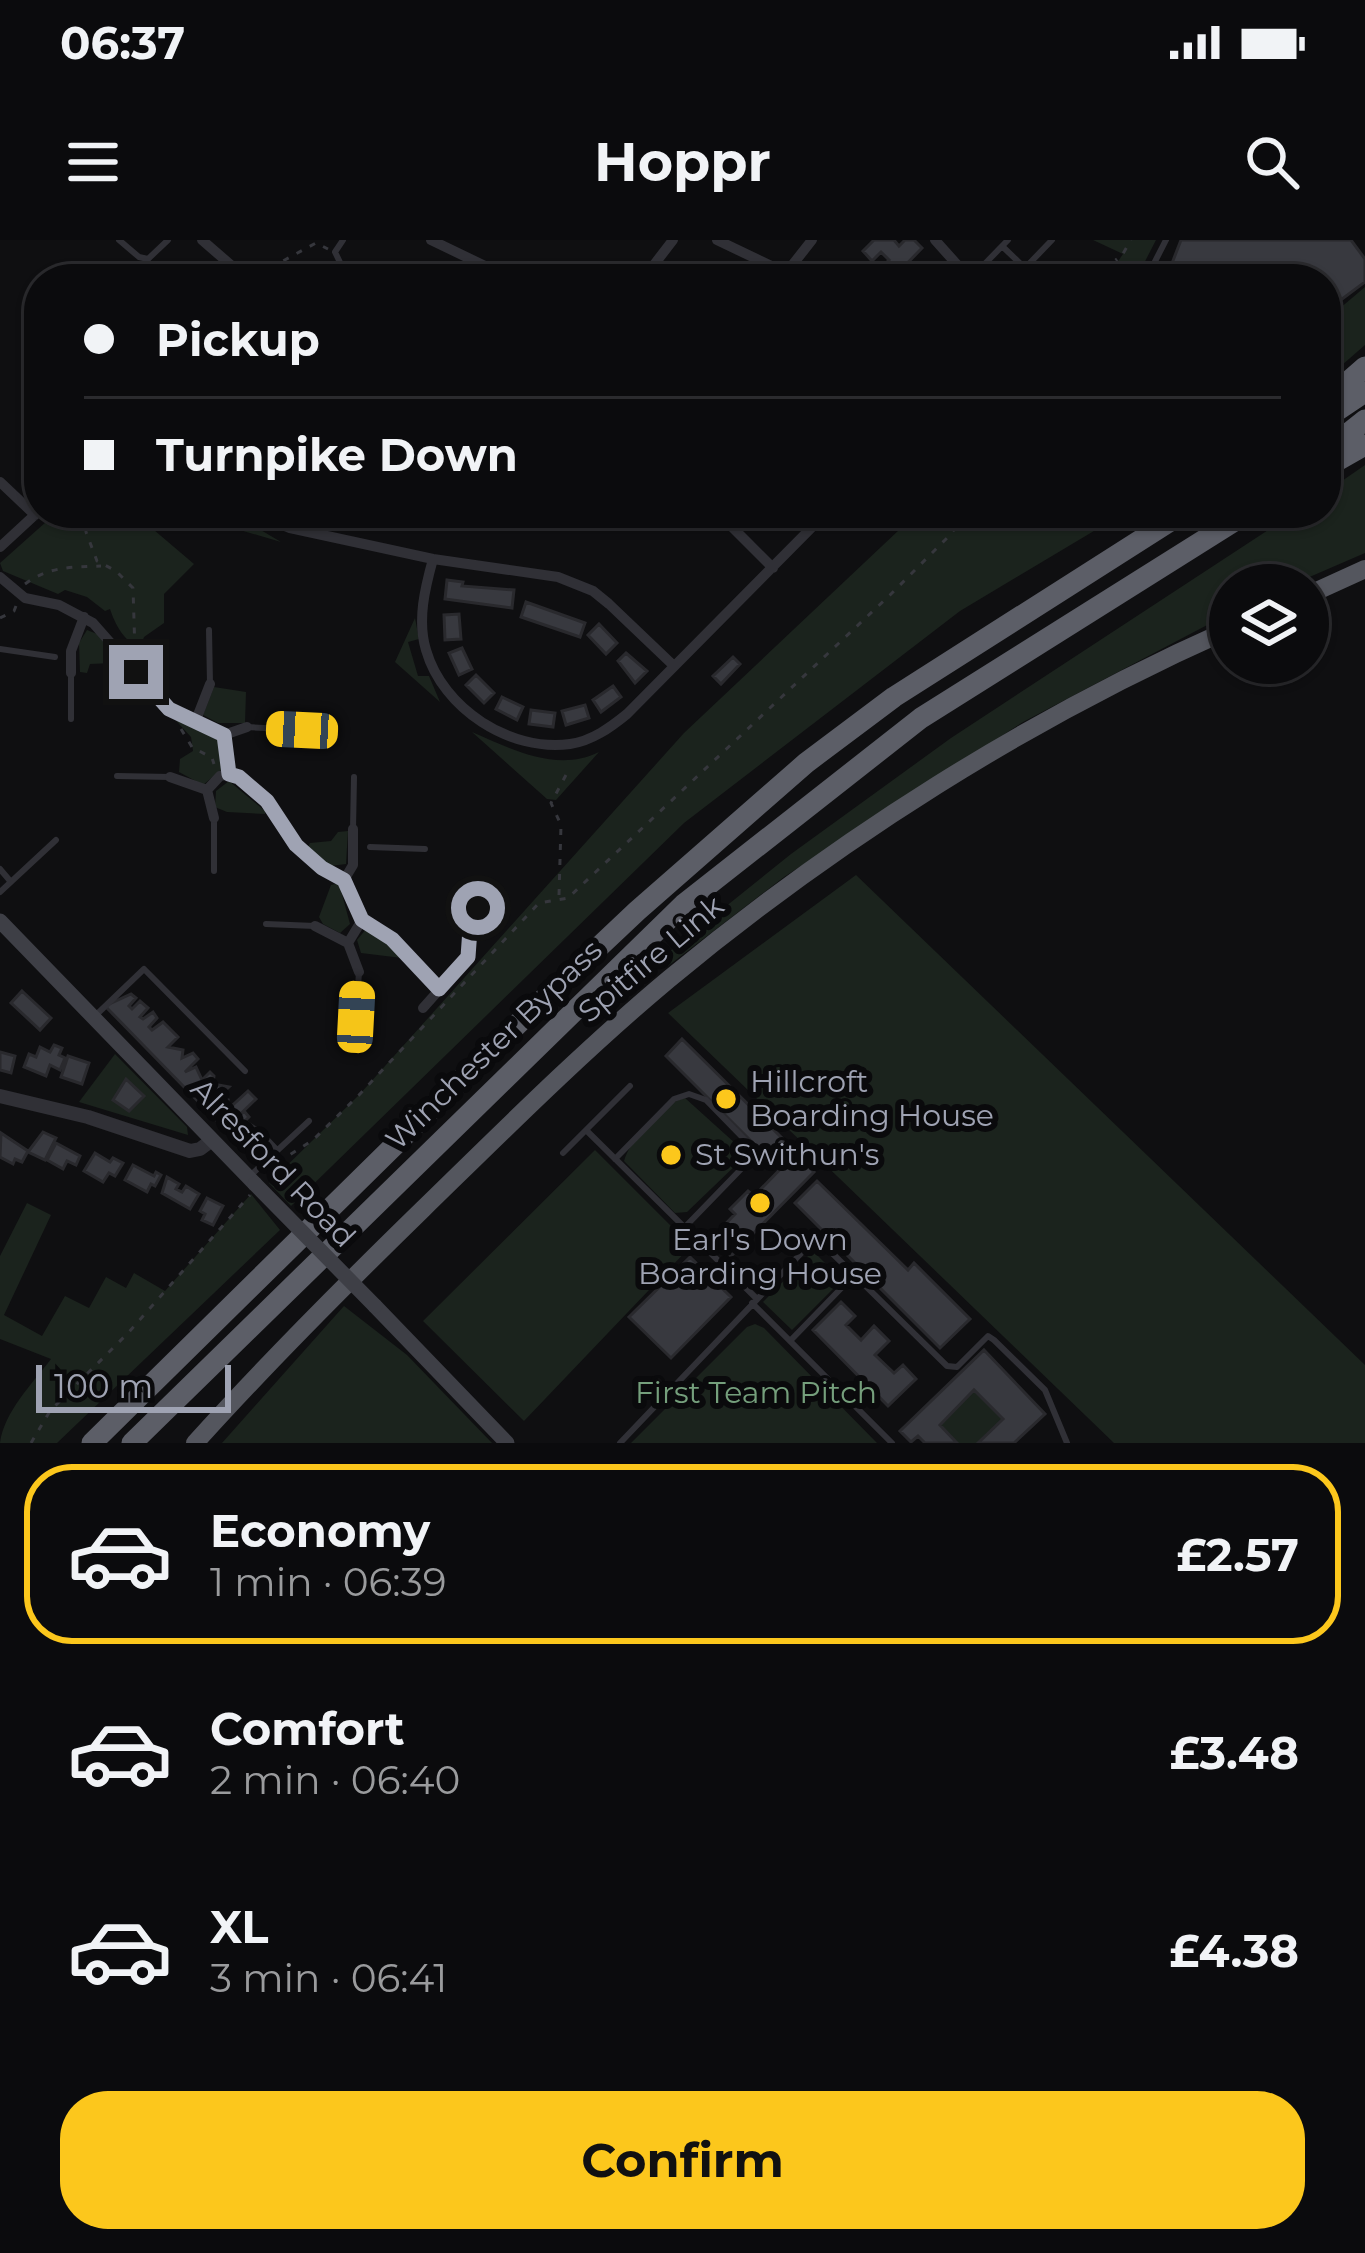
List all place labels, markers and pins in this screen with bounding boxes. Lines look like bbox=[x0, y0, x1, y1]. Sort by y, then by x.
place label: Hillcroft Boarding House bbox=[750, 1063, 994, 1134]
marker: Hillcroft Boarding House bbox=[713, 1086, 739, 1112]
place label: St Swithun's bbox=[695, 1136, 879, 1173]
marker: St Swithun's bbox=[658, 1142, 684, 1168]
marker: Earl's Down Boarding House bbox=[747, 1190, 773, 1216]
place label: Earl's Down Boarding House bbox=[638, 1221, 882, 1292]

